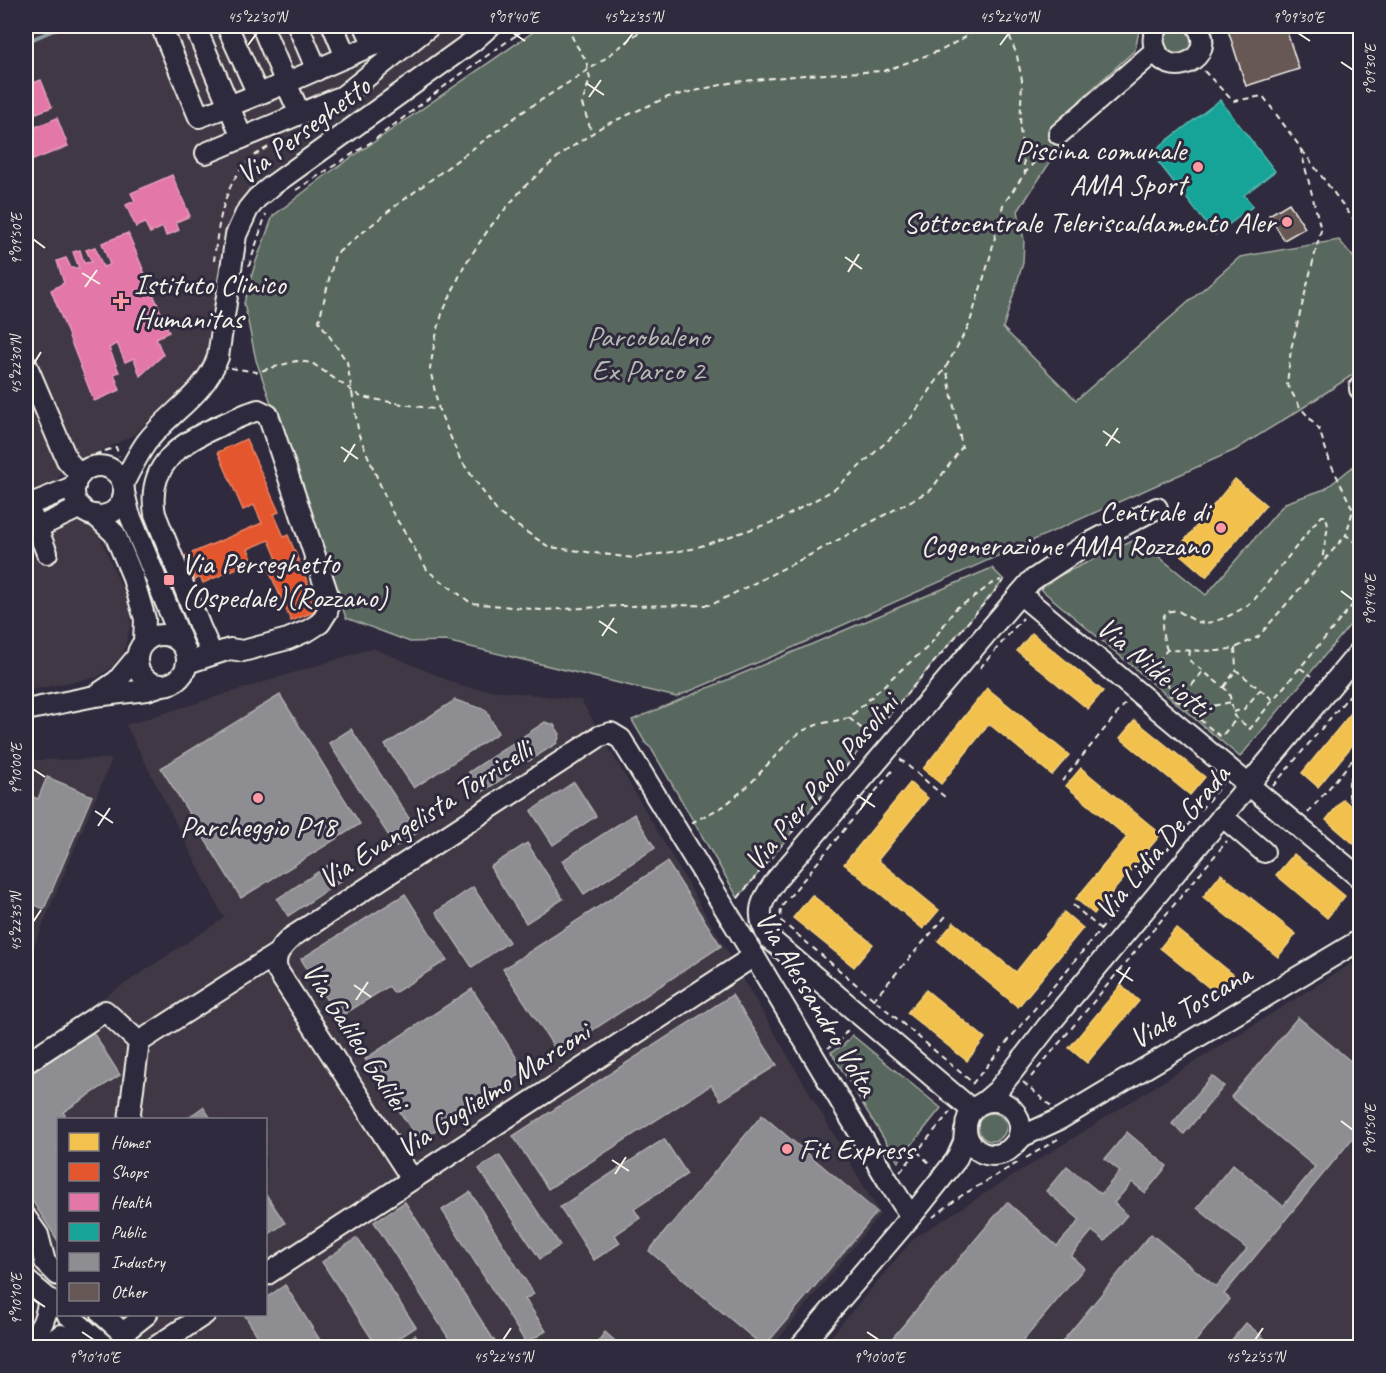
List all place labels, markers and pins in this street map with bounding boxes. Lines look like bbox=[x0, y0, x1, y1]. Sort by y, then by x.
place label: Piscina comunale AMA Sport bbox=[1015, 131, 1190, 203]
marker: Piscina comunale AMA Sport bbox=[1191, 160, 1205, 174]
place label: Sottocentrale Teleriscaldamento Aler bbox=[903, 203, 1277, 241]
marker: Sottocentrale Teleriscaldamento Aler bbox=[1280, 215, 1294, 229]
place label: Istituto Clinico Humanitas bbox=[134, 265, 287, 337]
marker: Istituto Clinico Humanitas bbox=[112, 292, 130, 310]
place label: Centrale di Cogenerazione AMA Rozzano bbox=[921, 492, 1212, 564]
marker: Centrale di Cogenerazione AMA Rozzano bbox=[1214, 521, 1228, 535]
place label: Via Perseghetto (Ospedale)(Rozzano) bbox=[181, 544, 389, 616]
marker: Via Perseghetto (Ospedale)(Rozzano) bbox=[162, 573, 176, 587]
marker: Parcheggio P18 bbox=[251, 791, 265, 805]
place label: Parcheggio P18 bbox=[180, 807, 339, 845]
place label: Fit Express bbox=[799, 1130, 917, 1168]
marker: Fit Express bbox=[780, 1142, 794, 1156]

